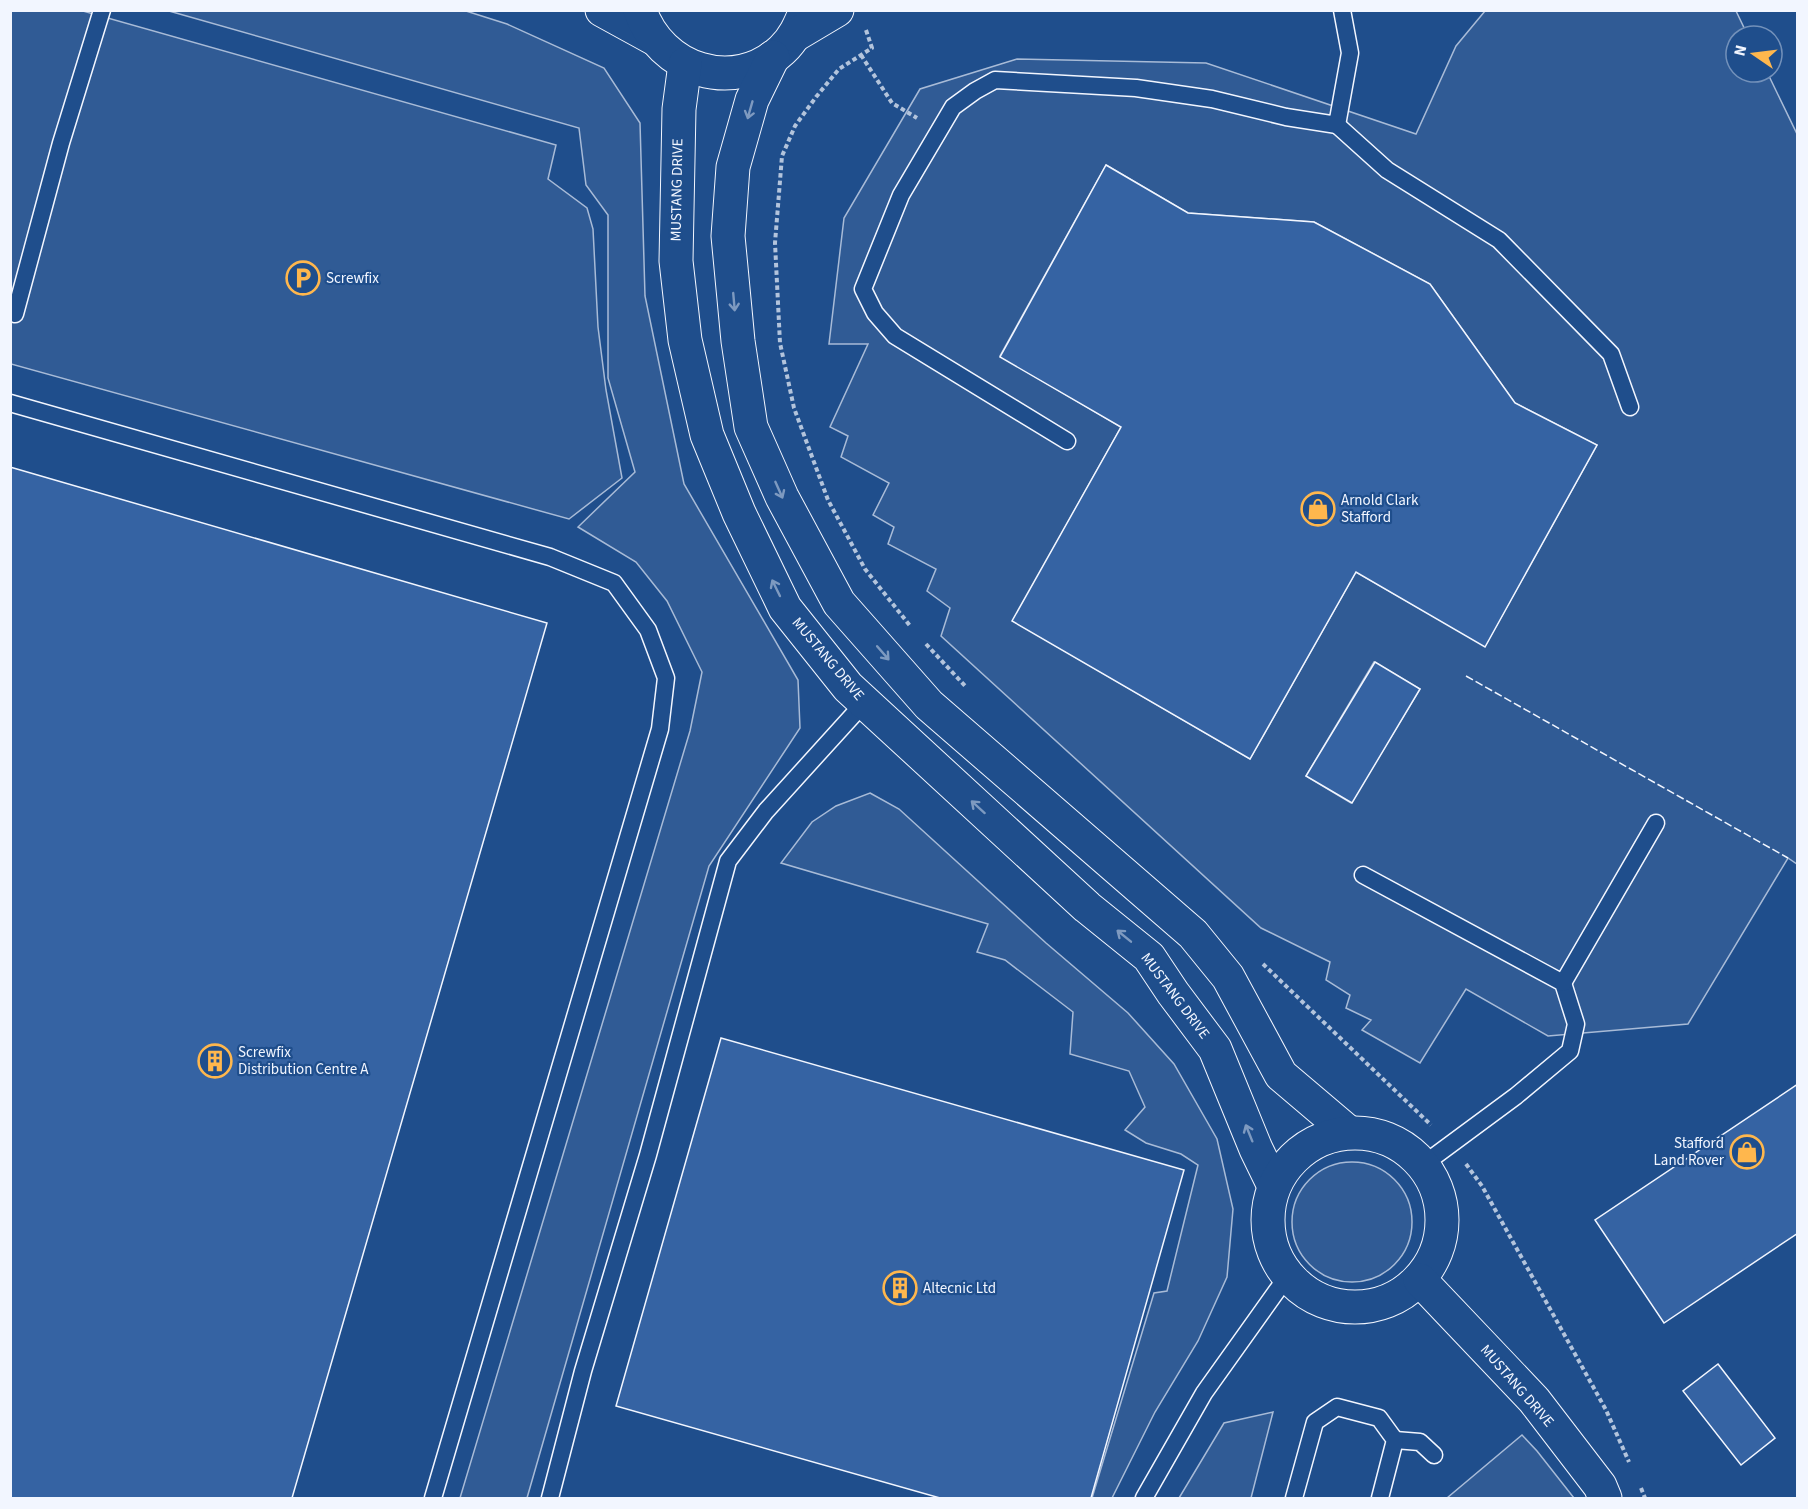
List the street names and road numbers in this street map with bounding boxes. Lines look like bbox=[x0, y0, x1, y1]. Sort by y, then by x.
street label: MUSTANG DRIVE bbox=[666, 138, 688, 242]
street label: MUSTANG DRIVE bbox=[787, 613, 869, 705]
street label: MUSTANG DRIVE bbox=[1136, 949, 1214, 1044]
street label: MUSTANG DRIVE bbox=[1475, 1340, 1559, 1432]

